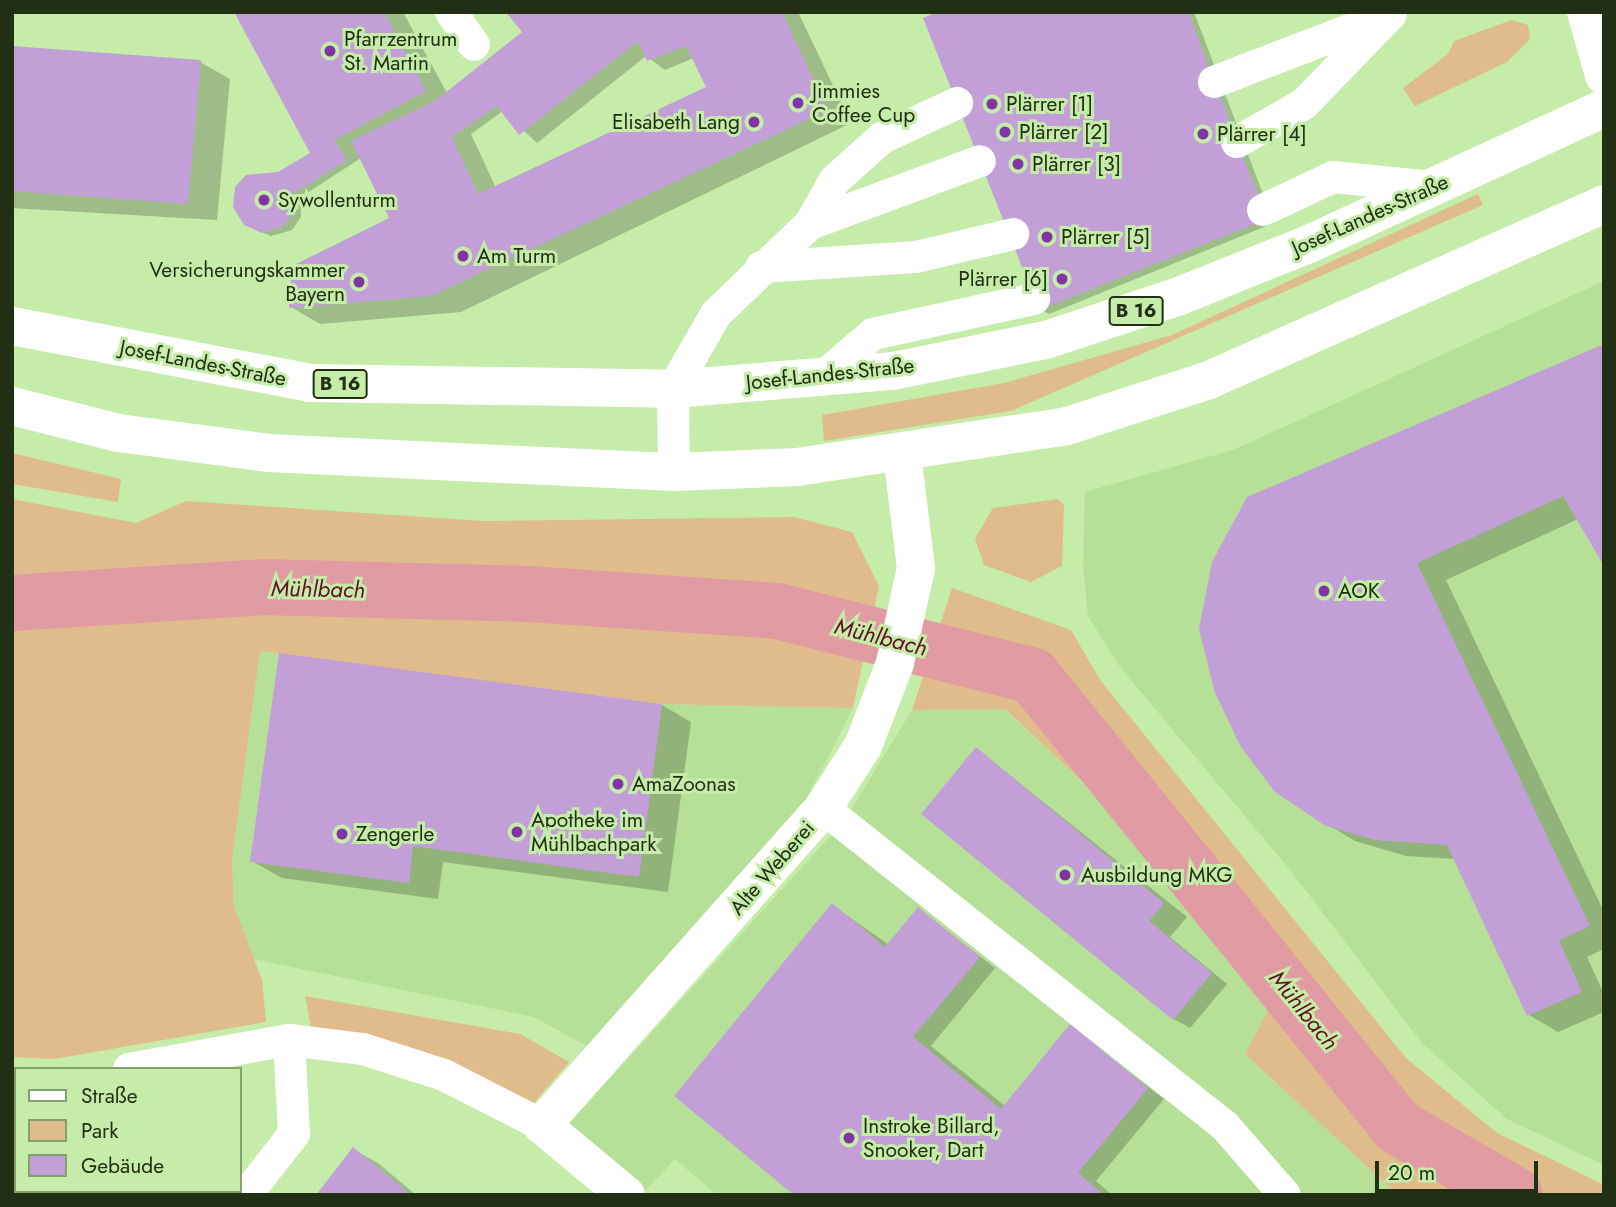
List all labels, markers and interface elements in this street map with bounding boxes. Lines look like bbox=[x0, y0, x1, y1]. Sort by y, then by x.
place label: Pfarrzentrum St. Martin bbox=[344, 26, 457, 76]
marker: Pfarrzentrum St. Martin bbox=[322, 43, 338, 59]
place label: Jimmies Coffee Cup bbox=[812, 78, 915, 128]
place label: Plärrer [1] bbox=[1006, 91, 1093, 117]
marker: Jimmies Coffee Cup bbox=[790, 95, 806, 111]
marker: Plärrer [1] bbox=[984, 96, 1000, 112]
place label: Elisabeth Lang bbox=[612, 109, 740, 135]
marker: Elisabeth Lang bbox=[746, 114, 762, 130]
place label: Plärrer [2] bbox=[1019, 119, 1108, 145]
place label: Plärrer [4] bbox=[1217, 121, 1307, 147]
marker: Plärrer [2] bbox=[997, 124, 1013, 140]
marker: Plärrer [4] bbox=[1195, 126, 1211, 142]
place label: Plärrer [3] bbox=[1032, 151, 1121, 177]
marker: Plärrer [3] bbox=[1010, 156, 1026, 172]
street label: Josef-Landes-Straße bbox=[1288, 169, 1452, 261]
place label: Sywollenturm bbox=[278, 187, 396, 213]
marker: Sywollenturm bbox=[256, 192, 272, 208]
place label: Plärrer [5] bbox=[1061, 224, 1150, 250]
marker: Plärrer [5] bbox=[1039, 229, 1055, 245]
place label: Am Turm bbox=[477, 243, 556, 269]
marker: Am Turm bbox=[455, 248, 471, 264]
place label: Versicherungskammer Bayern bbox=[149, 257, 345, 307]
place label: Plärrer [6] bbox=[958, 266, 1048, 292]
marker: Plärrer [6] bbox=[1054, 271, 1070, 287]
marker: Versicherungskammer Bayern bbox=[351, 274, 367, 290]
road number: B 16 bbox=[1108, 296, 1164, 326]
street label: Josef-Landes-Straße bbox=[118, 335, 288, 391]
street label: Josef-Landes-Straße bbox=[745, 353, 915, 395]
road number: B 16 bbox=[312, 368, 368, 400]
water label: Mühlbach bbox=[271, 574, 365, 604]
place label: AOK bbox=[1338, 578, 1380, 604]
marker: AOK bbox=[1316, 583, 1332, 599]
water label: Mühlbach bbox=[832, 612, 930, 662]
place label: AmaZoonas bbox=[632, 771, 736, 797]
marker: AmaZoonas bbox=[610, 776, 626, 792]
place label: Apotheke im Mühlbachpark bbox=[531, 807, 657, 857]
street label: Alte Weberei bbox=[724, 816, 820, 920]
place label: Zengerle bbox=[356, 821, 434, 847]
marker: Apotheke im Mühlbachpark bbox=[509, 824, 525, 840]
marker: Zengerle bbox=[334, 826, 350, 842]
place label: Ausbildung MKG bbox=[1081, 862, 1233, 888]
marker: Ausbildung MKG bbox=[1055, 865, 1075, 885]
water label: Mühlbach bbox=[1264, 965, 1344, 1055]
legend bbox=[14, 1067, 242, 1193]
text: Straße bbox=[81, 1081, 138, 1111]
place label: Instroke Billard, Snooker, Dart bbox=[863, 1113, 1000, 1163]
text: Park bbox=[81, 1116, 118, 1146]
marker: Instroke Billard, Snooker, Dart bbox=[841, 1130, 857, 1146]
scale bar bbox=[1378, 1148, 1541, 1192]
text: Gebäude bbox=[81, 1151, 164, 1181]
text: 20 m bbox=[1388, 1158, 1435, 1188]

